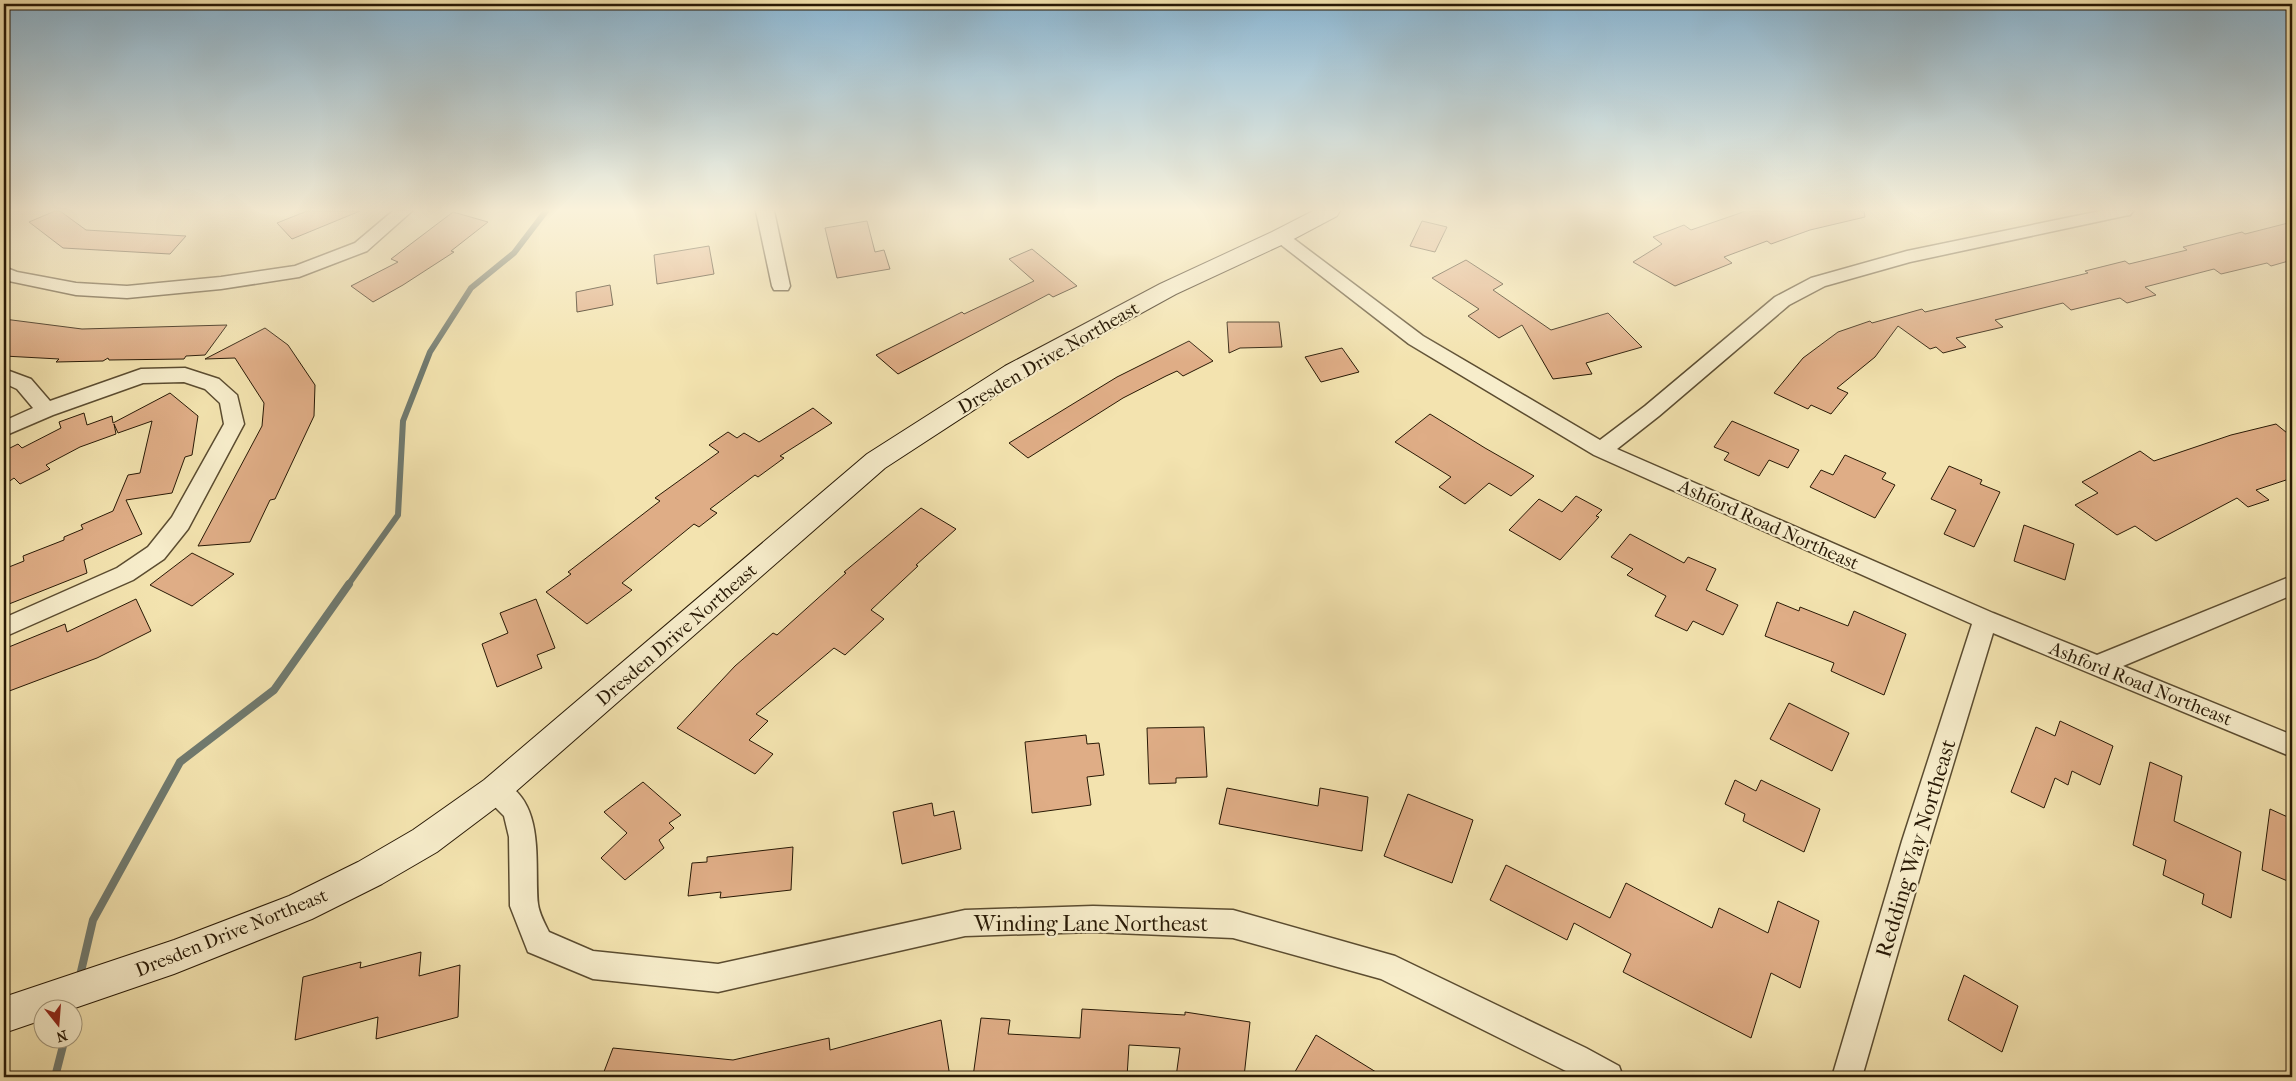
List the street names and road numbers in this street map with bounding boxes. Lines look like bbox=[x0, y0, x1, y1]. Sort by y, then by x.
street label: Dresden Drive Northeast bbox=[954, 297, 1143, 419]
street label: Ashford Road Northeast bbox=[1674, 475, 1862, 575]
street label: Dresden Drive Northeast bbox=[592, 559, 762, 710]
street label: Ashford Road Northeast bbox=[2045, 637, 2235, 731]
street label: Redding Way Northeast bbox=[1870, 736, 1962, 960]
street label: Dresden Drive Northeast bbox=[132, 884, 331, 982]
street label: Winding Lane Northeast bbox=[973, 911, 1208, 937]

